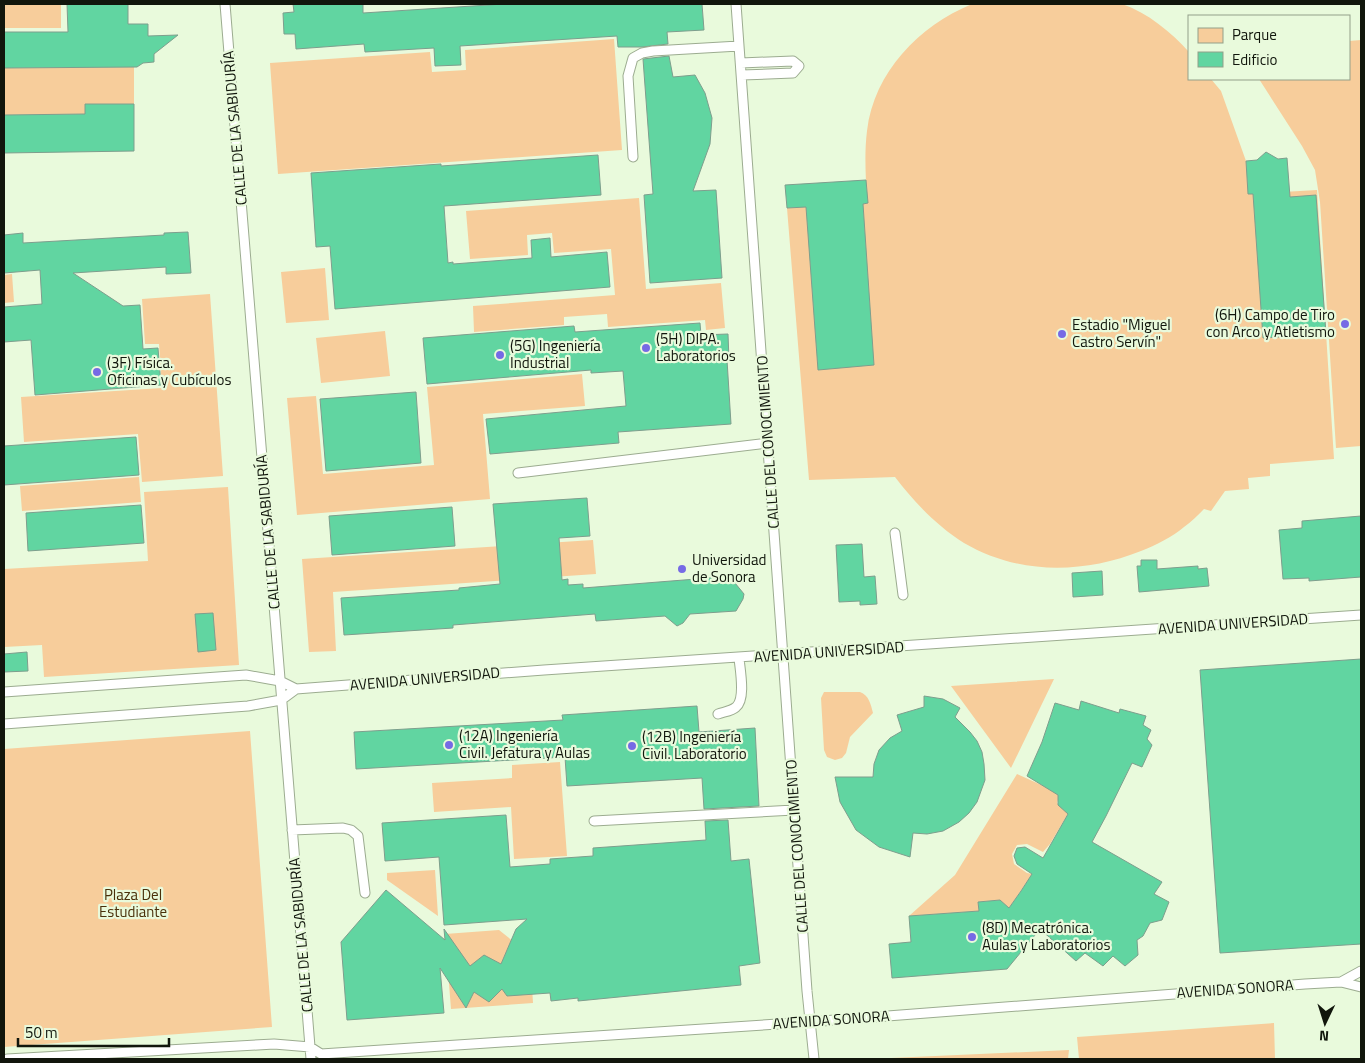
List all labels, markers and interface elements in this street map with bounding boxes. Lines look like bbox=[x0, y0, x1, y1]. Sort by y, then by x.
legend bbox=[1188, 15, 1350, 80]
text: Parque bbox=[1232, 23, 1277, 46]
text: Edificio bbox=[1232, 48, 1277, 71]
street label: CALLE DE LA SABIDURÍA bbox=[216, 50, 253, 206]
place label: (6H) Campo de Tiro con Arco y Atletismo bbox=[1206, 303, 1335, 343]
place label: Estadio "Miguel Castro Servín" bbox=[1072, 313, 1171, 353]
marker: (6H) Campo de Tiro con Arco y Atletismo bbox=[1339, 318, 1351, 330]
place label: (5H) DIPA. Laboratorios bbox=[656, 327, 736, 367]
marker: Estadio "Miguel Castro Servín" bbox=[1056, 328, 1068, 340]
place label: (5G) Ingeniería Industrial bbox=[510, 334, 601, 374]
marker: (5H) DIPA. Laboratorios bbox=[640, 342, 652, 354]
marker: (5G) Ingeniería Industrial bbox=[494, 349, 506, 361]
place label: (3F) Física. Oficinas y Cubículos bbox=[107, 351, 231, 391]
street label: CALLE DEL CONOCIMIENTO bbox=[750, 355, 785, 529]
marker: (3F) Física. Oficinas y Cubículos bbox=[91, 366, 103, 378]
street label: CALLE DE LA SABIDURÍA bbox=[249, 454, 286, 610]
place label: Universidad de Sonora bbox=[692, 548, 767, 588]
marker: Universidad de Sonora bbox=[676, 563, 688, 575]
street label: AVENIDA UNIVERSIDAD bbox=[1157, 607, 1309, 640]
street label: AVENIDA UNIVERSIDAD bbox=[753, 635, 905, 668]
street label: AVENIDA UNIVERSIDAD bbox=[349, 660, 501, 697]
place label: (12A) Ingeniería Civil. Jefatura y Aulas bbox=[459, 724, 590, 764]
place label: (12B) Ingeniería Civil. Laboratorio bbox=[642, 725, 747, 765]
marker: (12A) Ingeniería Civil. Jefatura y Aulas bbox=[443, 739, 455, 751]
marker: (12B) Ingeniería Civil. Laboratorio bbox=[626, 740, 638, 752]
street label: CALLE DEL CONOCIMIENTO bbox=[779, 759, 814, 933]
street label: CALLE DE LA SABIDURÍA bbox=[282, 857, 319, 1013]
park label: Plaza Del Estudiante bbox=[99, 883, 167, 923]
place label: (8D) Mecatrónica. Aulas y Laboratorios bbox=[982, 916, 1111, 956]
marker: (8D) Mecatrónica. Aulas y Laboratorios bbox=[966, 931, 978, 943]
street label: AVENIDA SONORA bbox=[1176, 973, 1294, 1004]
north arrow bbox=[1300, 998, 1350, 1048]
street label: AVENIDA SONORA bbox=[772, 1004, 890, 1035]
scale bar bbox=[18, 1016, 169, 1048]
text: 50 m bbox=[25, 1021, 58, 1044]
text: N bbox=[1318, 1026, 1330, 1047]

